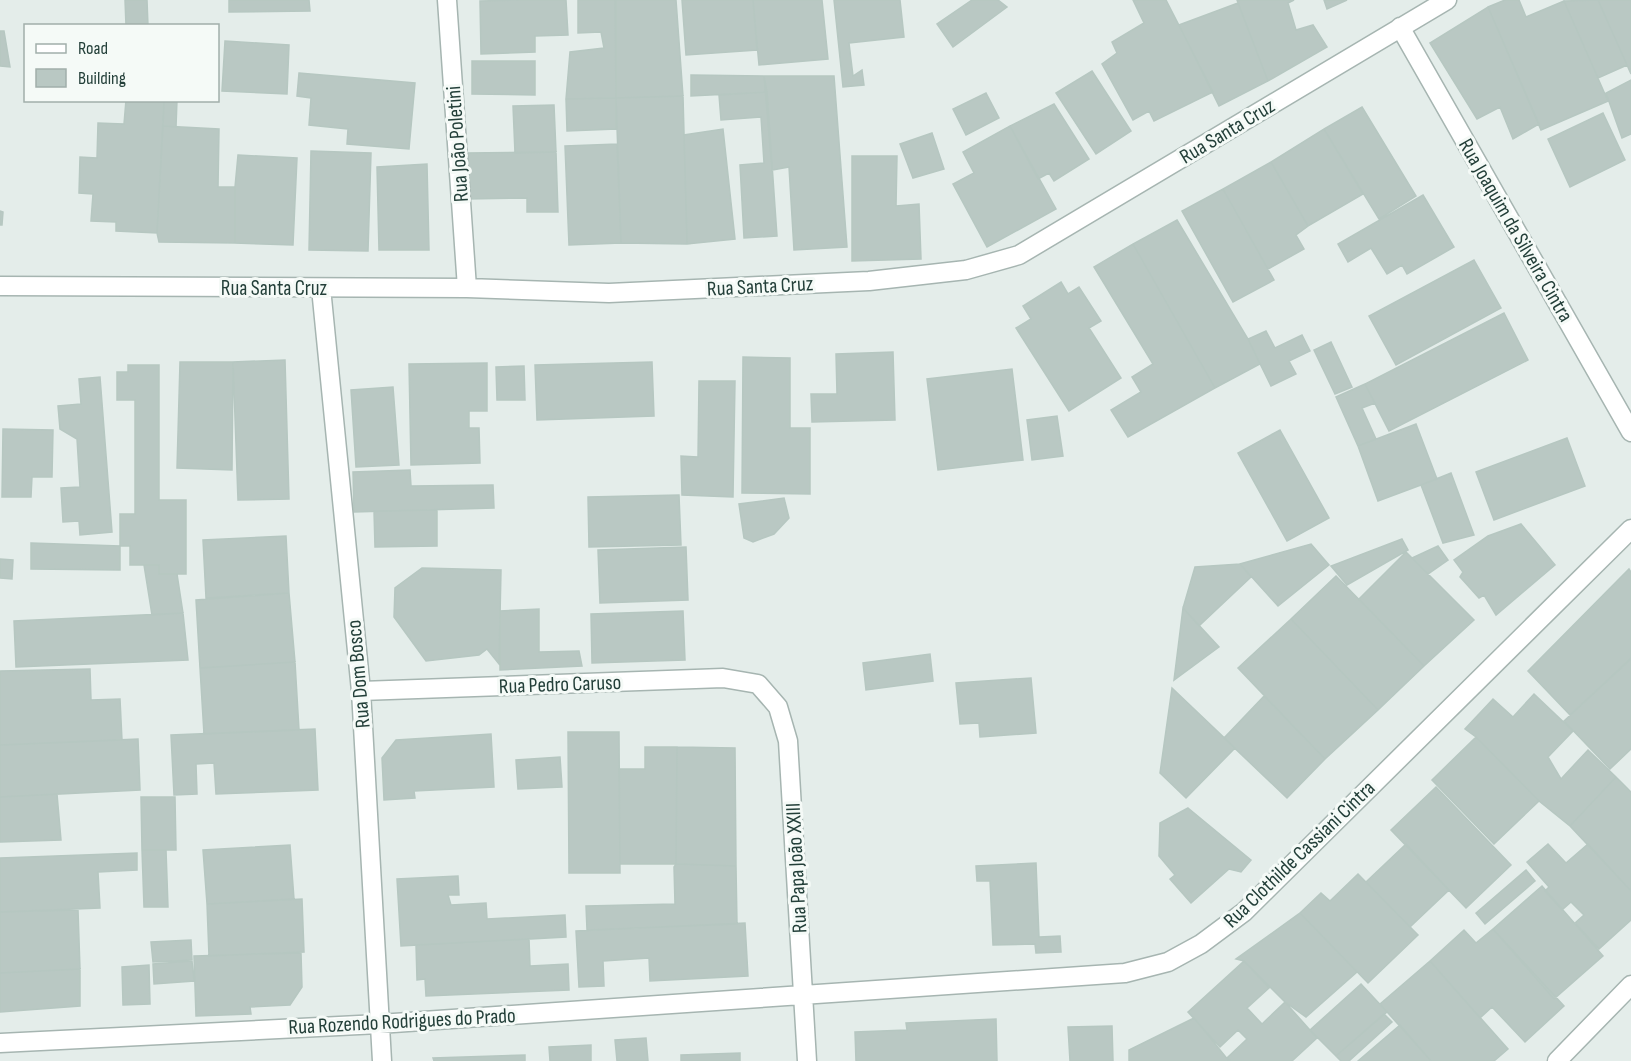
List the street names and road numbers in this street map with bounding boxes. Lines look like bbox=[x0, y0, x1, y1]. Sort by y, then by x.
street label: Rua João Poletini bbox=[441, 85, 474, 203]
street label: Rua Santa Cruz bbox=[1175, 93, 1280, 170]
street label: Rua Joaquim da Silveira Cintra bbox=[1453, 134, 1578, 326]
street label: Rua Santa Cruz bbox=[706, 271, 814, 302]
street label: Rua Santa Cruz bbox=[221, 276, 328, 301]
street label: Rua Dom Bosco bbox=[341, 619, 376, 729]
street label: Rua Pedro Caruso bbox=[498, 670, 622, 699]
street label: Rua Clothilde Cassiani Cintra bbox=[1218, 776, 1380, 933]
street label: Rua Papa João XXIII bbox=[781, 802, 812, 934]
street label: Rua Rozendo Rodrigues do Prado bbox=[288, 1003, 516, 1040]

